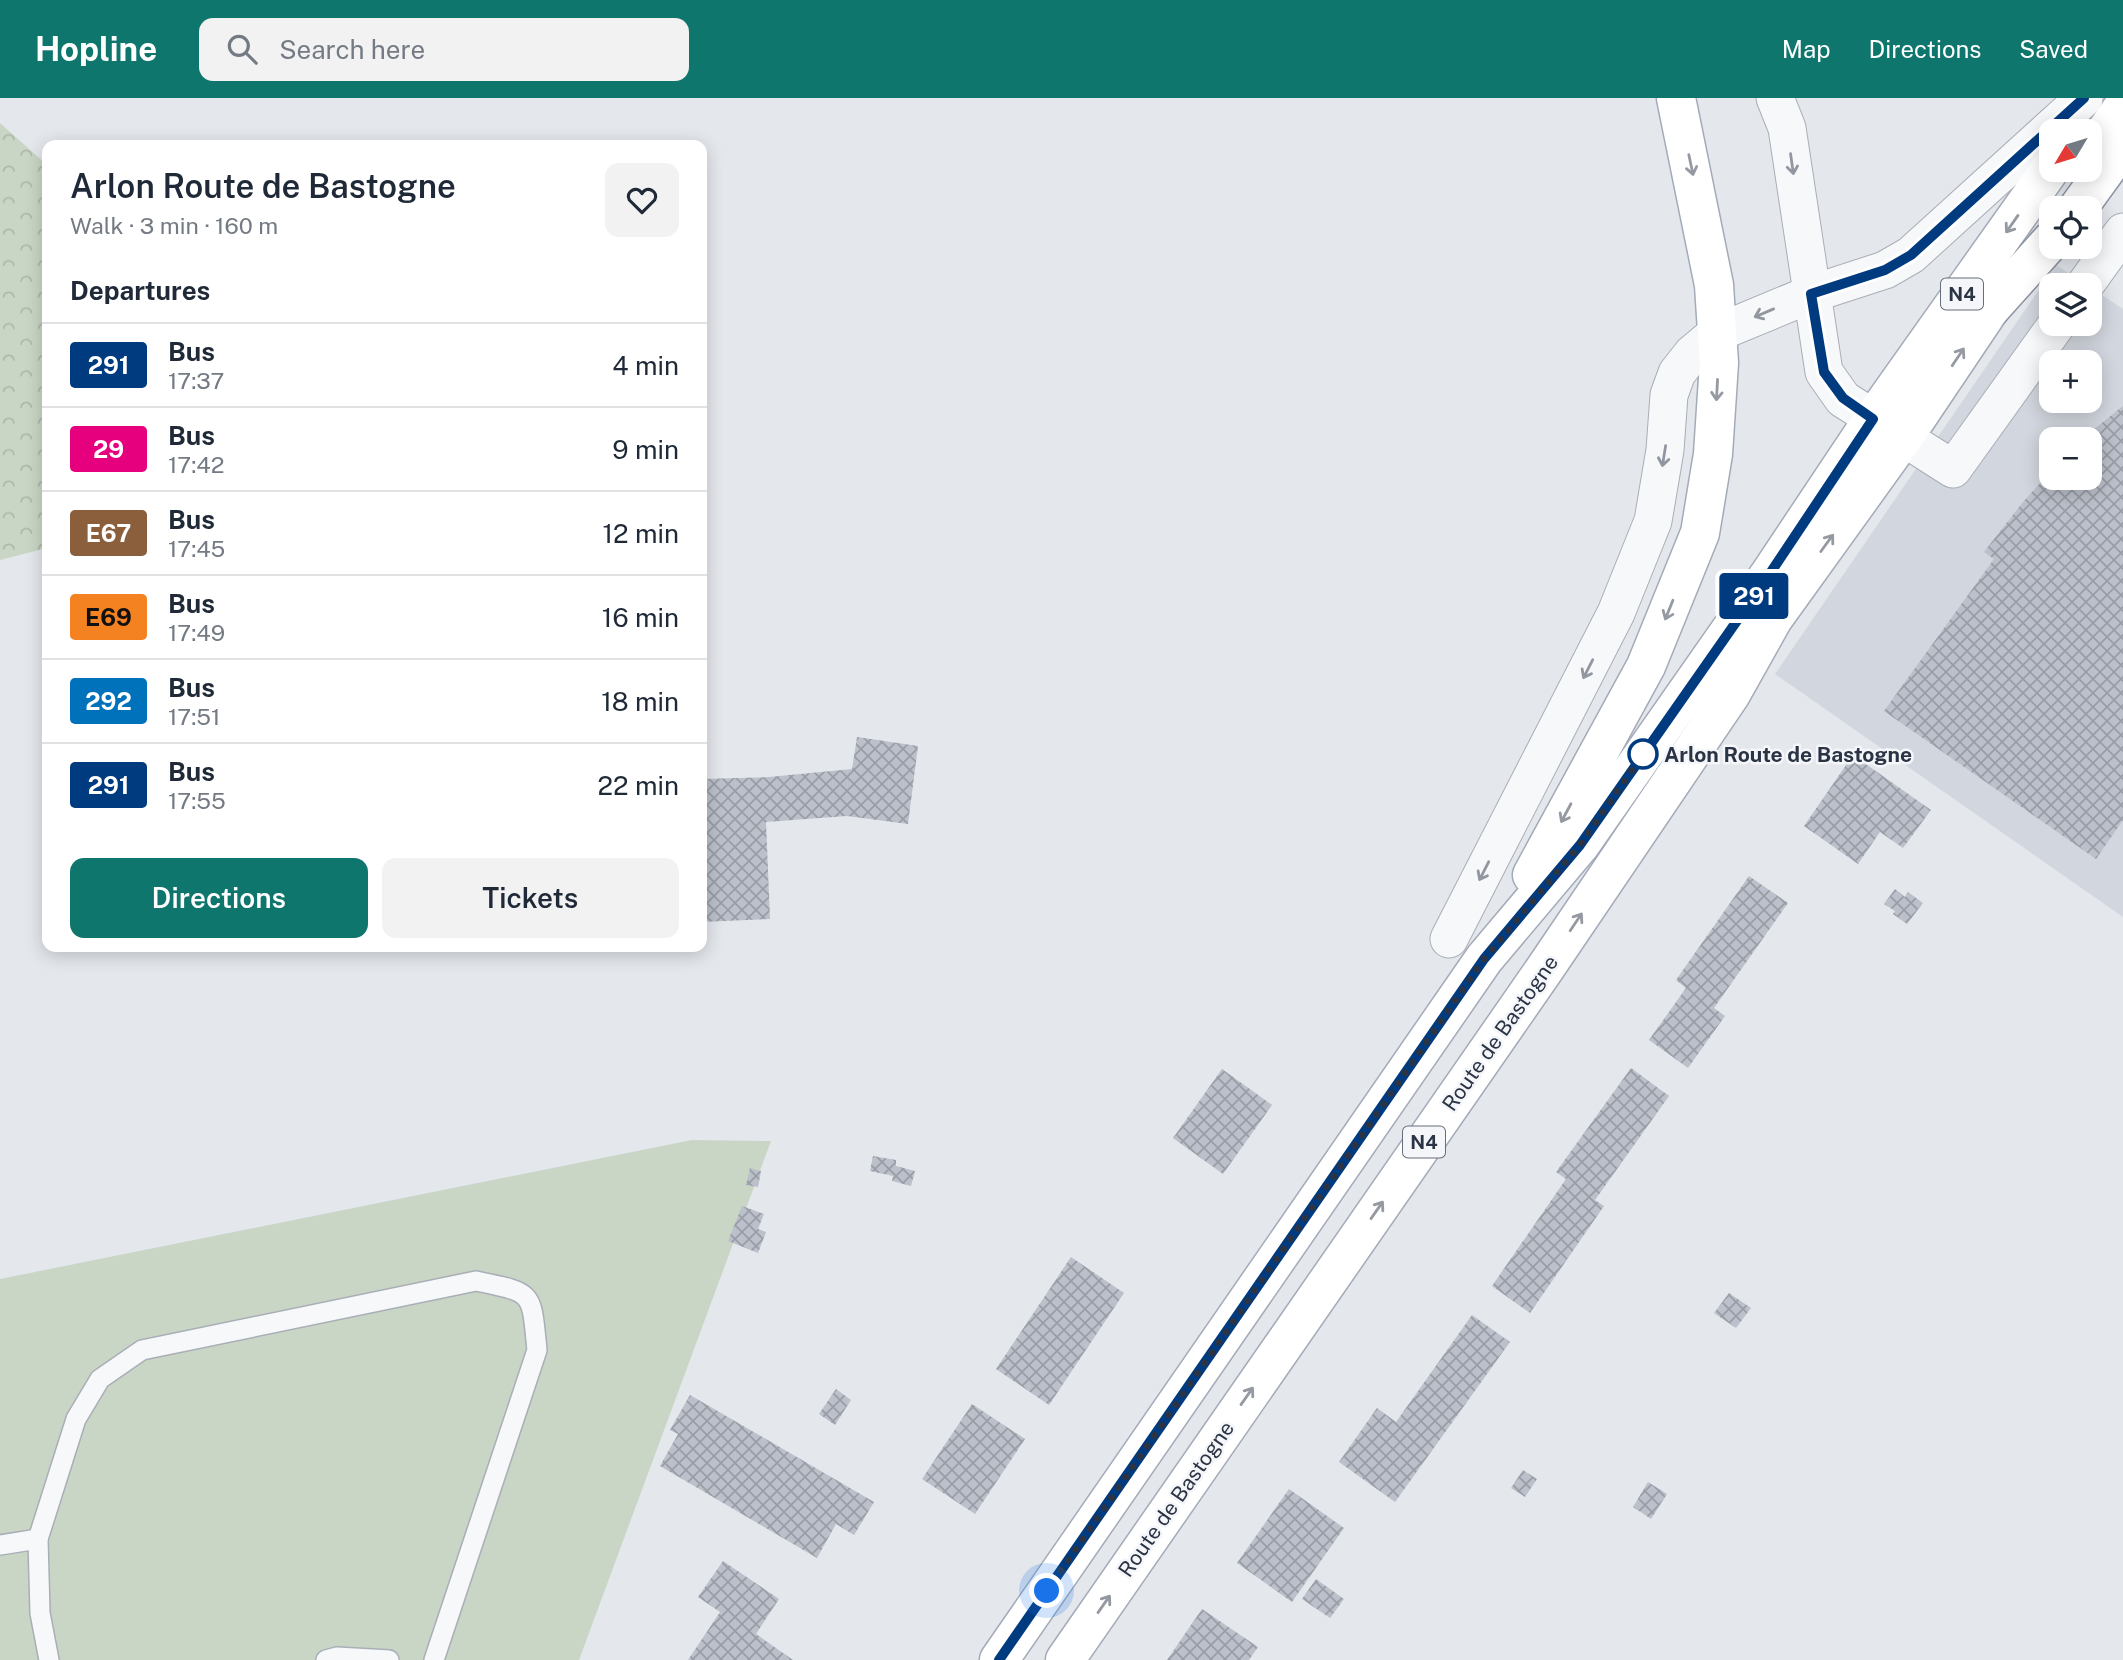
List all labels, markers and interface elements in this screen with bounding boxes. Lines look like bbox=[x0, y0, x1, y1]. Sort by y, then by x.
search box bbox=[199, 18, 689, 81]
text: Hopline bbox=[35, 30, 157, 68]
icon: search bbox=[223, 30, 261, 68]
text: Search here bbox=[279, 34, 425, 65]
text: Map bbox=[1782, 35, 1831, 63]
text: Directions bbox=[1869, 35, 1981, 63]
text: Saved bbox=[2019, 35, 2088, 63]
north arrow bbox=[2039, 119, 2102, 182]
map controls bbox=[2039, 119, 2102, 490]
one-way arrow bbox=[1786, 152, 1799, 175]
one-way arrow bbox=[1684, 153, 1698, 176]
button: heart bbox=[605, 163, 679, 237]
text: Arlon Route de Bastogne bbox=[70, 167, 456, 205]
button: locate bbox=[2039, 196, 2102, 259]
text: Walk · 3 min · 160 m bbox=[70, 212, 278, 239]
one-way arrow bbox=[2004, 214, 2019, 233]
button: layers bbox=[2039, 273, 2102, 336]
text: Departures bbox=[70, 275, 210, 306]
road number: N4 bbox=[1941, 278, 1983, 310]
one-way arrow bbox=[1753, 308, 1775, 321]
text: Bus bbox=[168, 336, 215, 367]
one-way arrow bbox=[1950, 348, 1965, 367]
text: 4 min bbox=[612, 350, 679, 381]
button: + bbox=[2039, 350, 2102, 413]
text: 291 bbox=[88, 351, 129, 379]
text: 17:37 bbox=[168, 367, 224, 394]
one-way arrow bbox=[1710, 378, 1723, 401]
text: Bus bbox=[168, 420, 215, 451]
button: − bbox=[2039, 427, 2102, 490]
text: 9 min bbox=[612, 434, 679, 465]
text: 29 bbox=[93, 435, 124, 463]
one-way arrow bbox=[1657, 444, 1670, 467]
text: 17:42 bbox=[168, 451, 224, 478]
text: Bus bbox=[168, 504, 215, 535]
text: 12 min bbox=[603, 518, 679, 549]
text: E67 bbox=[86, 519, 131, 547]
one-way arrow bbox=[1820, 534, 1834, 553]
text: 17:45 bbox=[168, 535, 225, 562]
line badge: 291 bbox=[1714, 573, 1794, 619]
text: 291 bbox=[1733, 582, 1775, 610]
text: Bus bbox=[168, 588, 215, 619]
one-way arrow bbox=[1661, 599, 1674, 620]
text: 16 min bbox=[602, 602, 679, 633]
text: E69 bbox=[85, 603, 132, 631]
text: 17:49 bbox=[168, 619, 225, 646]
one-way arrow bbox=[1580, 658, 1594, 679]
text: Bus bbox=[168, 672, 215, 703]
text: 18 min bbox=[601, 686, 679, 717]
text: 292 bbox=[85, 687, 132, 715]
text: 17:51 bbox=[168, 703, 220, 730]
marker: Arlon Route de Bastogne bbox=[1628, 739, 1658, 769]
place label: Arlon Route de Bastogne bbox=[1664, 742, 1912, 767]
text: Bus bbox=[168, 756, 215, 787]
text: 22 min bbox=[598, 770, 679, 801]
text: 291 bbox=[88, 771, 129, 799]
text: 17:55 bbox=[168, 787, 226, 814]
one-way arrow bbox=[1559, 802, 1573, 823]
button: Directions bbox=[70, 858, 368, 938]
button: Tickets bbox=[382, 858, 679, 938]
one-way arrow bbox=[1476, 861, 1490, 881]
one-way arrow bbox=[1569, 913, 1583, 932]
street label: Route de Bastogne bbox=[1437, 950, 1563, 1116]
road number: N4 bbox=[1403, 1126, 1445, 1158]
one-way arrow bbox=[1370, 1201, 1384, 1220]
one-way arrow bbox=[1240, 1387, 1254, 1407]
street label: Route de Bastogne bbox=[1113, 1416, 1239, 1582]
your location bbox=[1029, 1573, 1064, 1608]
one-way arrow bbox=[1097, 1595, 1111, 1614]

